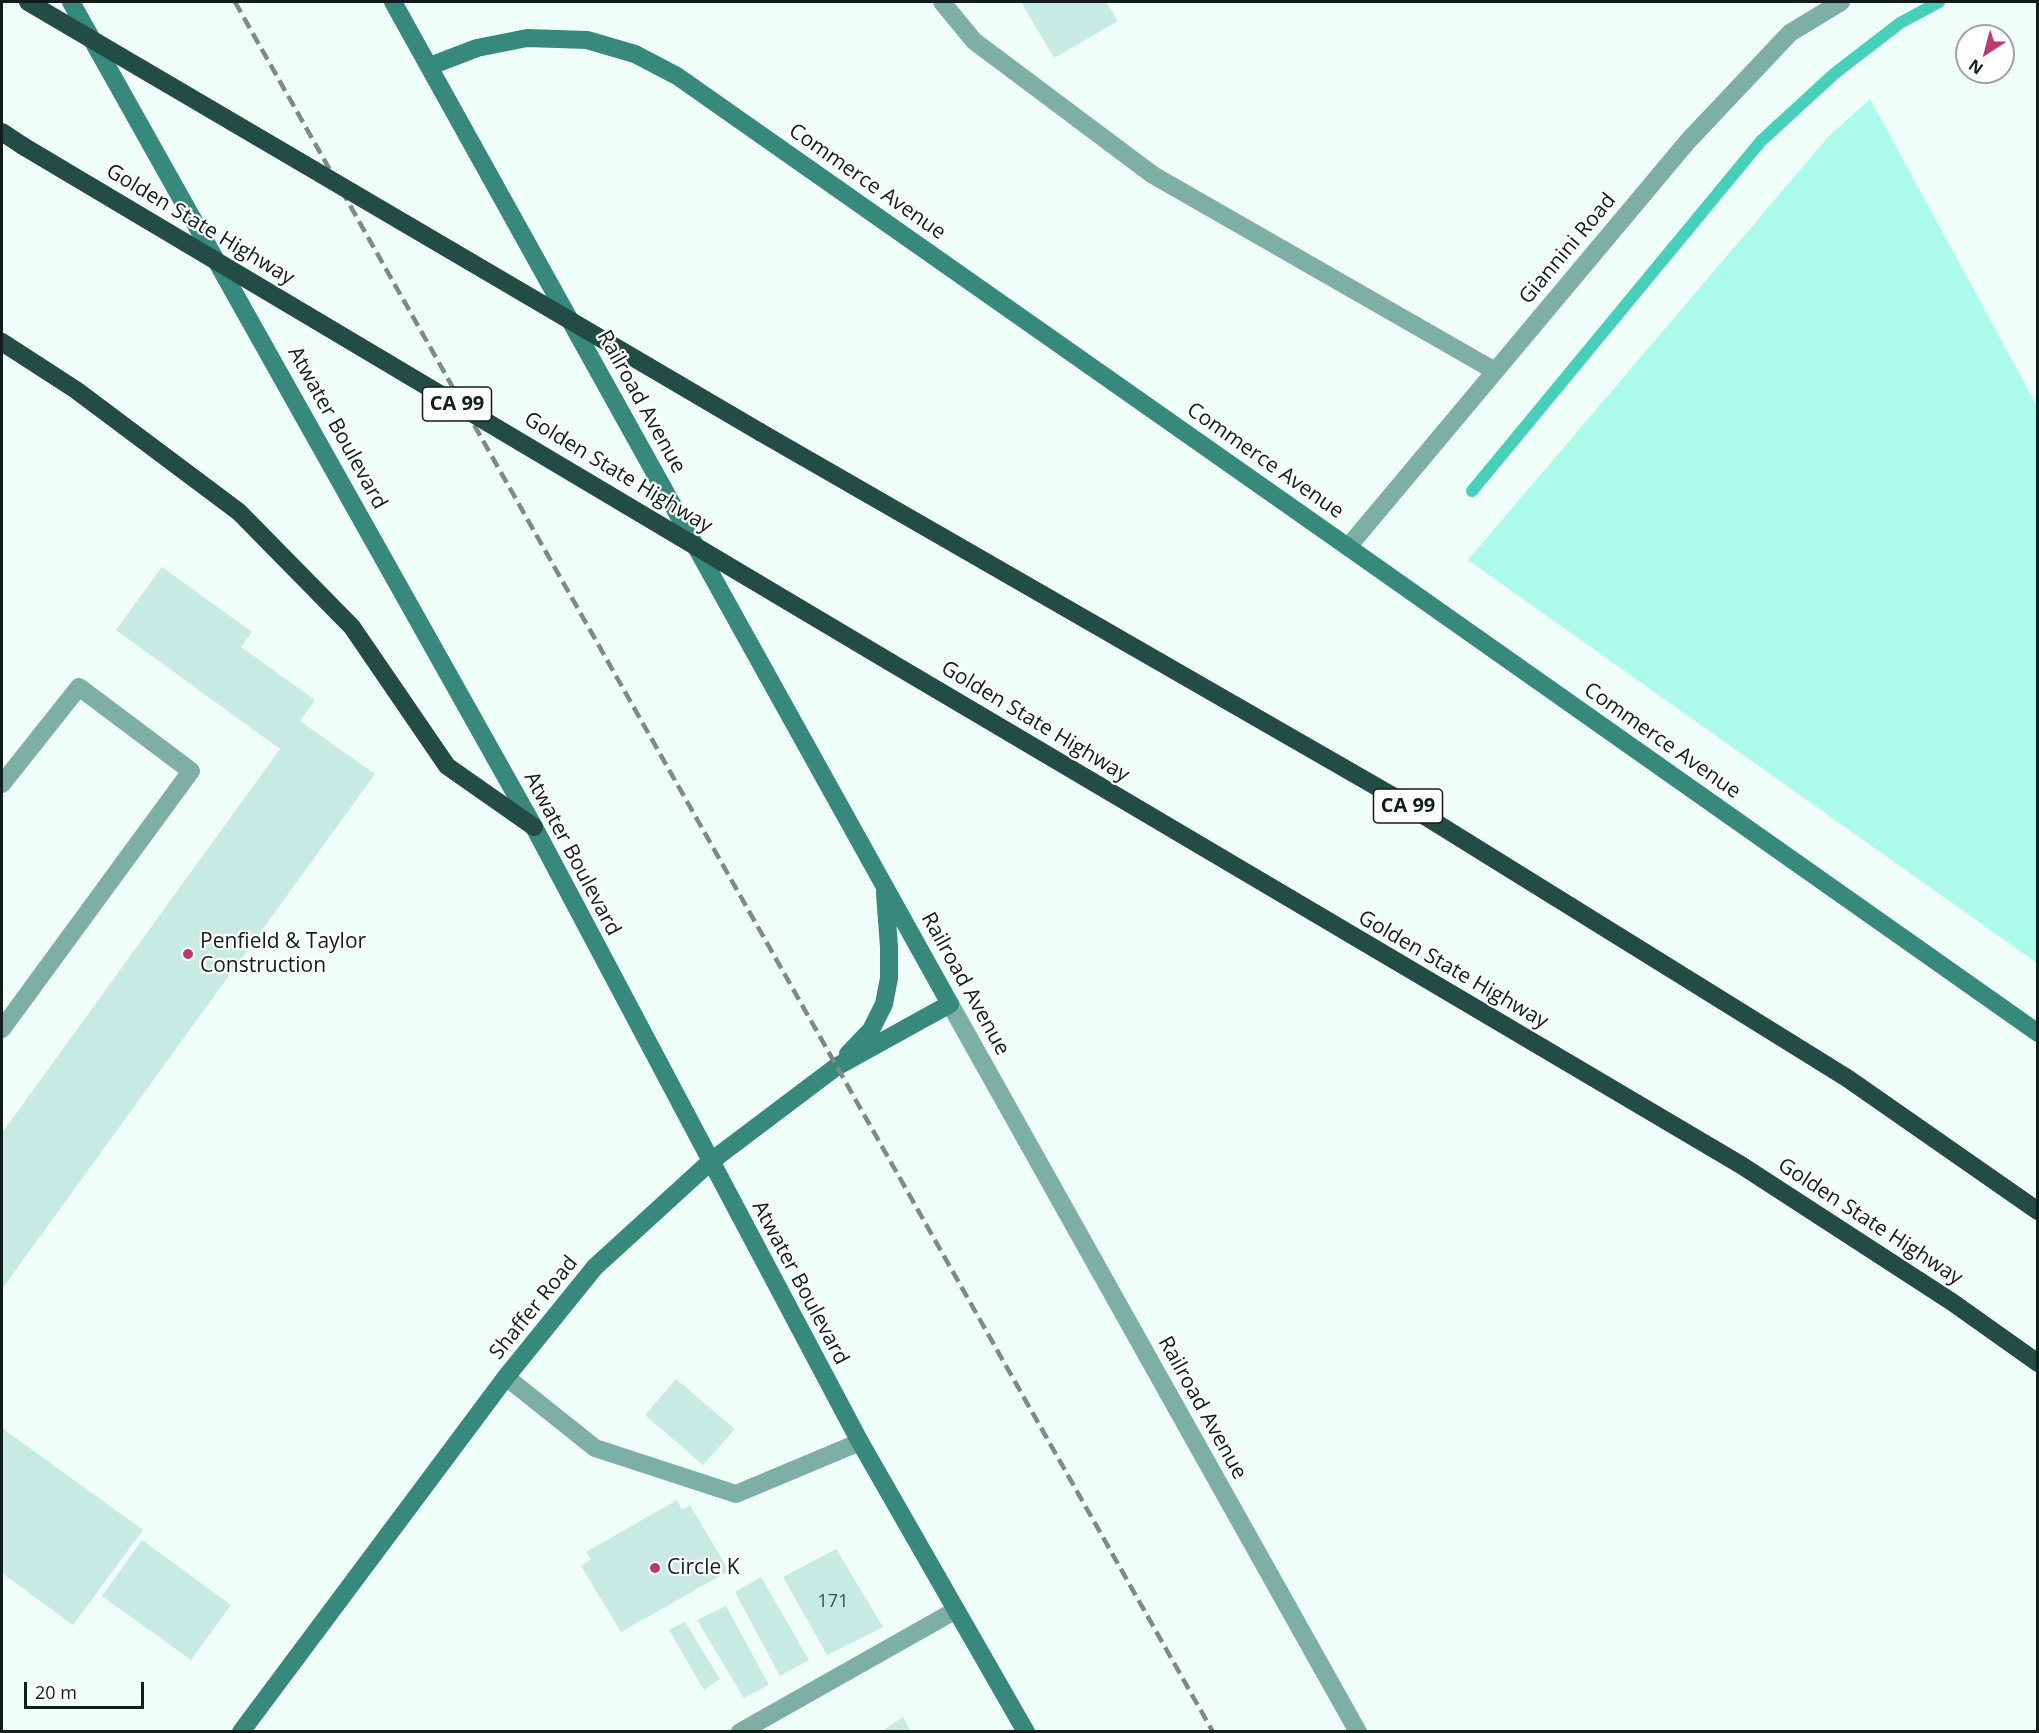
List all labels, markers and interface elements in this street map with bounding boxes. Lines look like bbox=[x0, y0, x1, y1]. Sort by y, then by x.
north arrow bbox=[1955, 24, 2015, 84]
text: N bbox=[1964, 54, 1987, 80]
street label: Commerce Avenue bbox=[784, 118, 950, 246]
street label: Golden State Highway bbox=[101, 159, 299, 291]
street label: Giannini Road bbox=[1514, 188, 1622, 310]
street label: Railroad Avenue bbox=[591, 326, 691, 478]
street label: Atwater Boulevard bbox=[282, 342, 392, 514]
road number: CA 99 bbox=[422, 387, 492, 421]
street label: Commerce Avenue bbox=[1182, 397, 1348, 525]
street label: Golden State Highway bbox=[519, 407, 717, 539]
street label: Golden State Highway bbox=[936, 656, 1134, 788]
street label: Commerce Avenue bbox=[1579, 677, 1745, 805]
street label: Atwater Boulevard bbox=[518, 768, 626, 940]
road number: CA 99 bbox=[1374, 789, 1442, 823]
street label: Golden State Highway bbox=[1354, 905, 1552, 1035]
street label: Railroad Avenue bbox=[915, 908, 1015, 1060]
place label: Penfield & Taylor Construction bbox=[200, 929, 366, 979]
marker: Penfield & Taylor Construction bbox=[181, 947, 195, 961]
street label: Golden State Highway bbox=[1773, 1153, 1967, 1291]
street label: Atwater Boulevard bbox=[746, 1197, 854, 1369]
street label: Shaffer Road bbox=[485, 1251, 583, 1365]
street label: Railroad Avenue bbox=[1152, 1332, 1252, 1484]
place label: Circle K bbox=[667, 1555, 740, 1581]
marker: Circle K bbox=[648, 1561, 662, 1575]
house number: 171 bbox=[818, 1591, 848, 1613]
scale bar bbox=[27, 1670, 147, 1708]
text: 20 m bbox=[35, 1680, 77, 1704]

